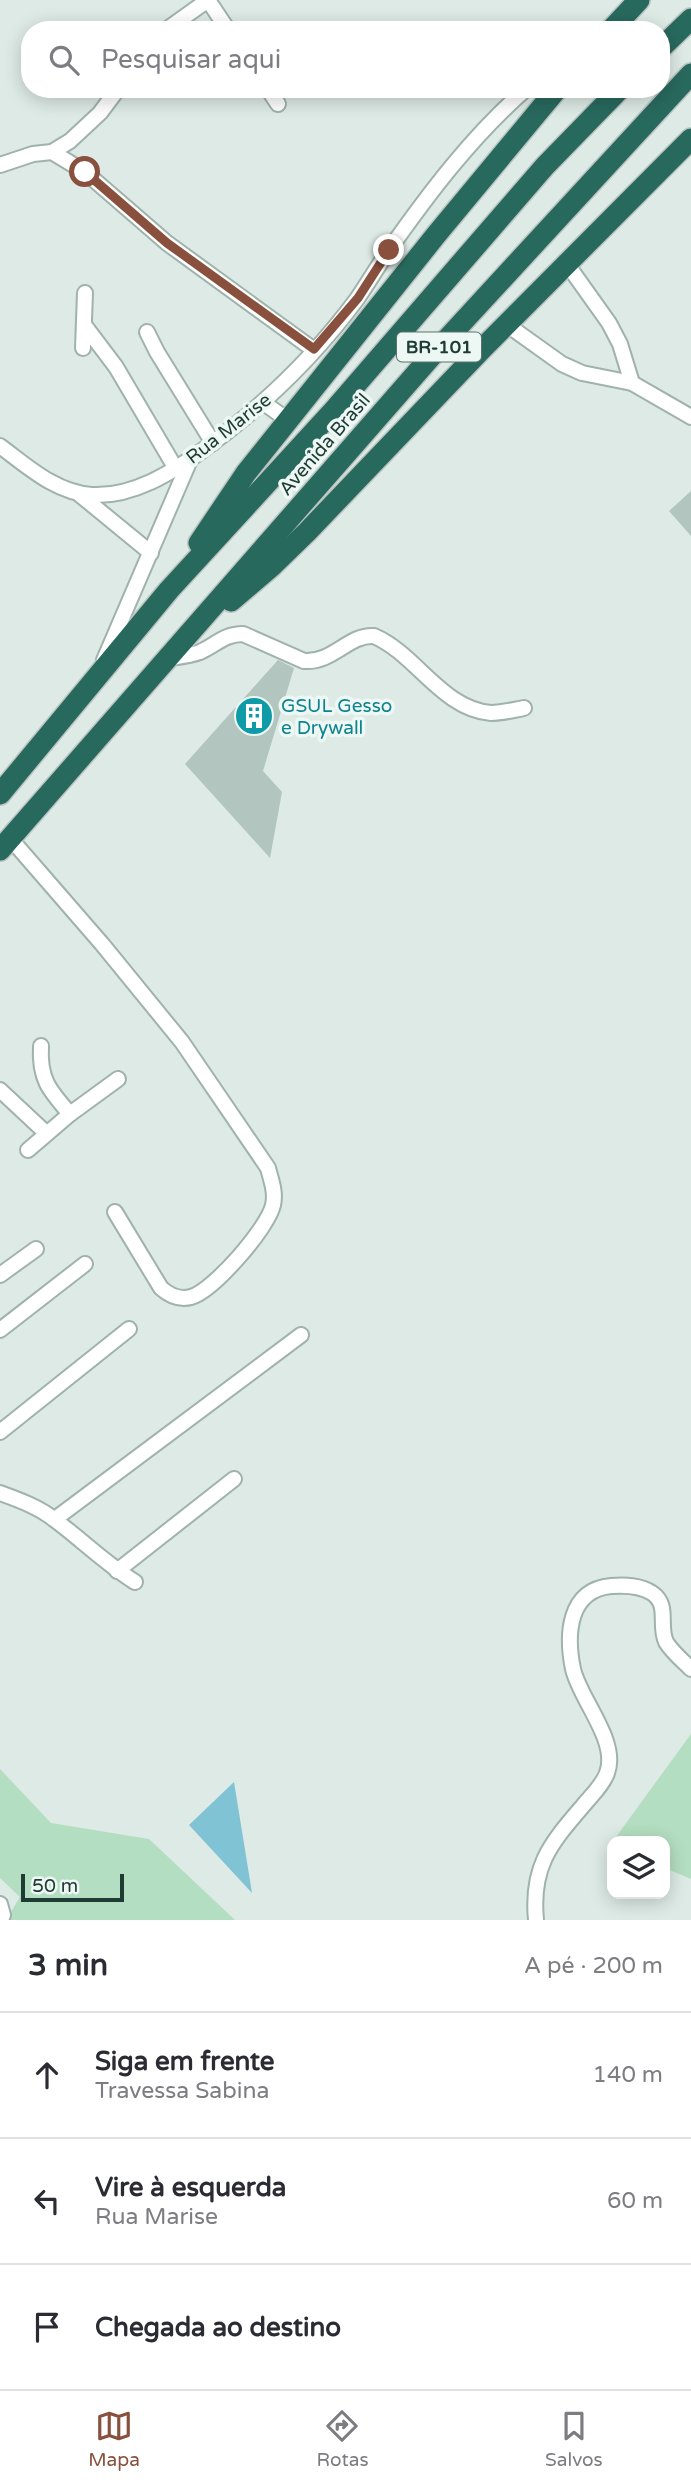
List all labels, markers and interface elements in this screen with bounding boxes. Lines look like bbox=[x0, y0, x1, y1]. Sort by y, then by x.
search box bbox=[21, 21, 670, 98]
icon: search bbox=[45, 41, 83, 79]
text: Pesquisar aqui bbox=[101, 44, 281, 75]
route start bbox=[69, 156, 100, 187]
route end bbox=[373, 234, 404, 265]
road number: BR-101 bbox=[397, 332, 481, 362]
street label: Rua Marise bbox=[182, 389, 275, 469]
street label: Avenida Brasil bbox=[275, 389, 375, 500]
building icon: GSUL Gesso e Drywall bbox=[233, 695, 275, 737]
place label: GSUL Gesso e Drywall bbox=[281, 695, 392, 739]
map controls bbox=[607, 1836, 670, 1899]
button: layers bbox=[607, 1836, 670, 1899]
scale bar bbox=[21, 1871, 124, 1903]
text: 50 m bbox=[32, 1875, 78, 1897]
text: 3 min bbox=[28, 1947, 108, 1984]
text: A pé · 200 m bbox=[524, 1952, 663, 1980]
text: Siga em frente bbox=[95, 2046, 275, 2077]
icon: ahead bbox=[28, 2056, 66, 2094]
text: 140 m bbox=[593, 2061, 663, 2089]
text: Travessa Sabina bbox=[95, 2077, 269, 2105]
text: Vire à esquerda bbox=[95, 2172, 286, 2203]
icon: left bbox=[28, 2182, 66, 2220]
text: 60 m bbox=[607, 2187, 663, 2215]
text: Rua Marise bbox=[95, 2203, 218, 2231]
icon: arrive bbox=[28, 2308, 66, 2346]
text: Chegada ao destino bbox=[95, 2312, 341, 2343]
tab: Mapa bbox=[88, 2407, 140, 2471]
tab: Rotas bbox=[316, 2407, 369, 2471]
tab: Salvos bbox=[545, 2407, 603, 2471]

